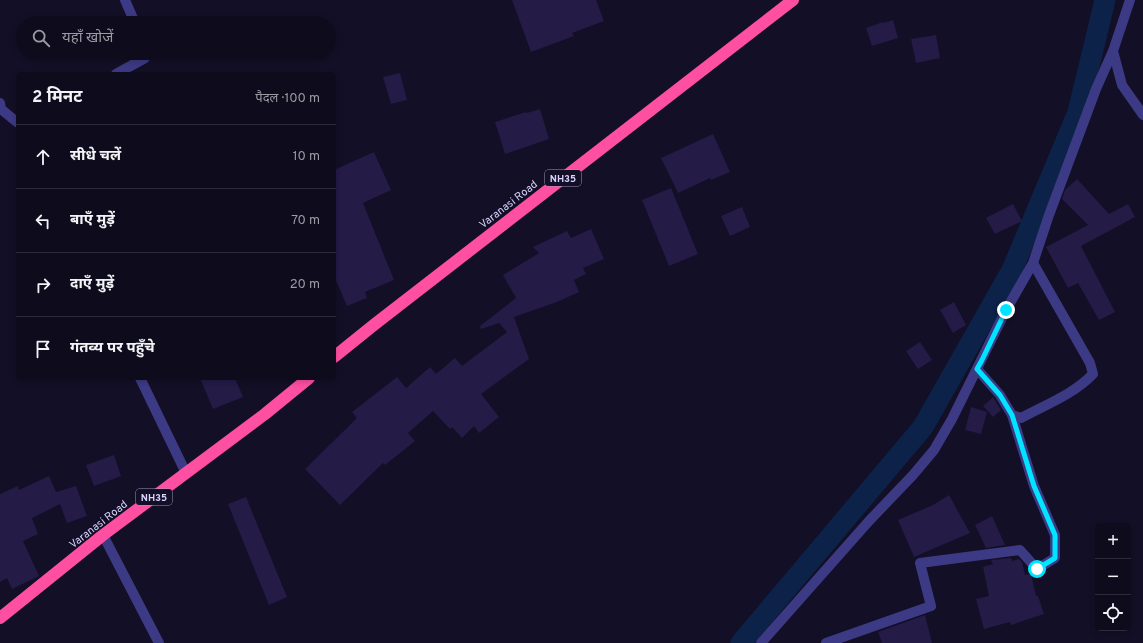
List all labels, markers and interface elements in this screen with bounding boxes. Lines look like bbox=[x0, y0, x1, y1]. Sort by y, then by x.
search box bbox=[16, 16, 336, 60]
icon: search bbox=[30, 27, 52, 49]
text: यहाँ खोजें bbox=[62, 29, 113, 48]
text: 2 मिनट bbox=[32, 87, 82, 109]
text: पैदल · 100 m bbox=[255, 91, 320, 107]
icon: ahead bbox=[32, 146, 54, 168]
text: सीधे चलें bbox=[70, 147, 121, 166]
text: 10 m bbox=[293, 149, 320, 165]
road number: NH35 bbox=[545, 170, 581, 186]
street label: Varanasi Road bbox=[477, 178, 541, 232]
icon: left bbox=[32, 210, 54, 232]
text: बाएँ मुड़ें bbox=[70, 211, 115, 230]
text: 70 m bbox=[291, 213, 320, 229]
icon: right bbox=[32, 274, 54, 296]
text: दाएँ मुड़ें bbox=[70, 275, 114, 294]
text: 20 m bbox=[290, 277, 320, 293]
route end bbox=[997, 301, 1015, 319]
icon: arrive bbox=[32, 338, 54, 360]
text: गंतव्य पर पहुँचे bbox=[70, 339, 155, 358]
road number: NH35 bbox=[136, 489, 172, 505]
street label: Varanasi Road bbox=[67, 498, 131, 552]
map controls bbox=[1095, 523, 1131, 631]
button: + bbox=[1095, 523, 1131, 559]
button: − bbox=[1095, 559, 1131, 595]
route start bbox=[1028, 560, 1046, 578]
button: locate bbox=[1095, 595, 1131, 631]

